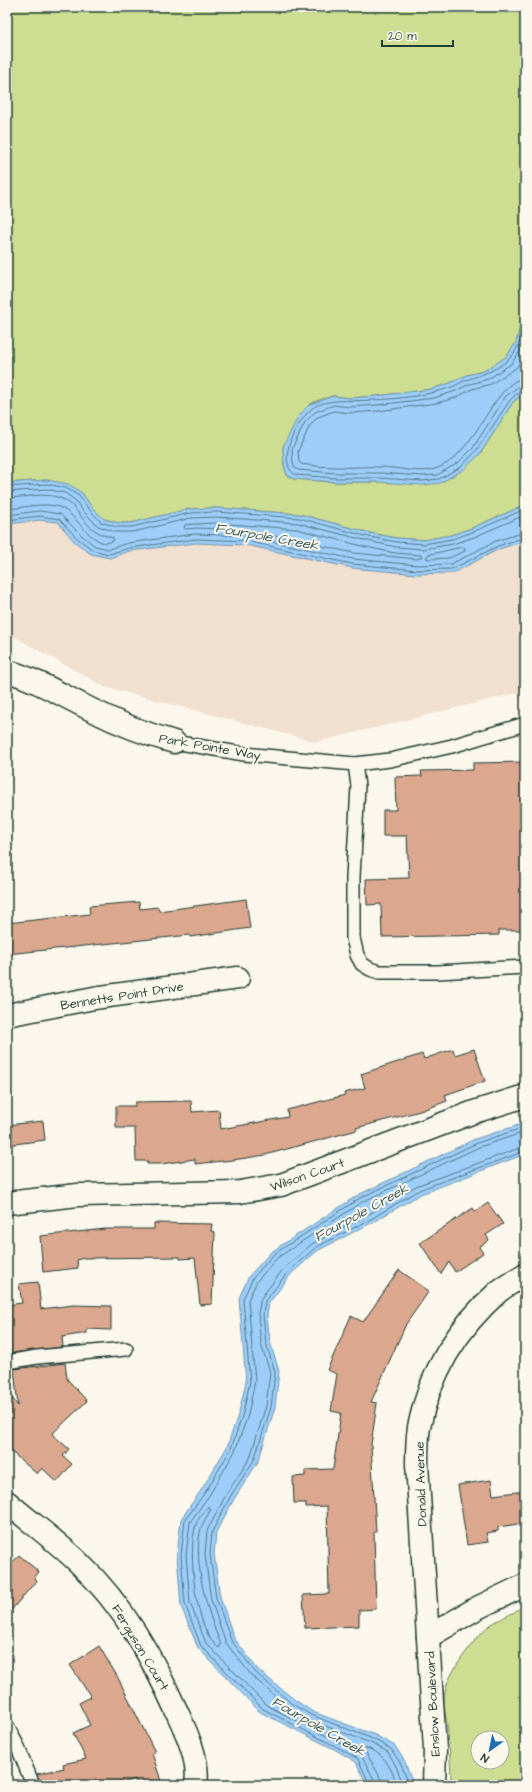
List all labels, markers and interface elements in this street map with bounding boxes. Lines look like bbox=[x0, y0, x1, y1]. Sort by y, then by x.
scale bar bbox=[382, 22, 453, 48]
text: 20 m bbox=[388, 28, 417, 45]
water label: Fourpole Creek bbox=[213, 518, 321, 556]
street label: Park Pointe Way bbox=[157, 729, 262, 766]
street label: Bennetts Point Drive bbox=[59, 977, 185, 1015]
street label: Wilson Court bbox=[268, 1154, 348, 1196]
water label: Fourpole Creek bbox=[311, 1179, 413, 1247]
street label: Donald Avenue bbox=[411, 1441, 431, 1527]
street label: Ferguson Court bbox=[106, 1601, 173, 1695]
street label: Enslow Boulevard bbox=[421, 1651, 445, 1757]
water label: Fourpole Creek bbox=[268, 1692, 369, 1762]
north arrow bbox=[470, 1730, 510, 1770]
text: N bbox=[478, 1750, 492, 1766]

